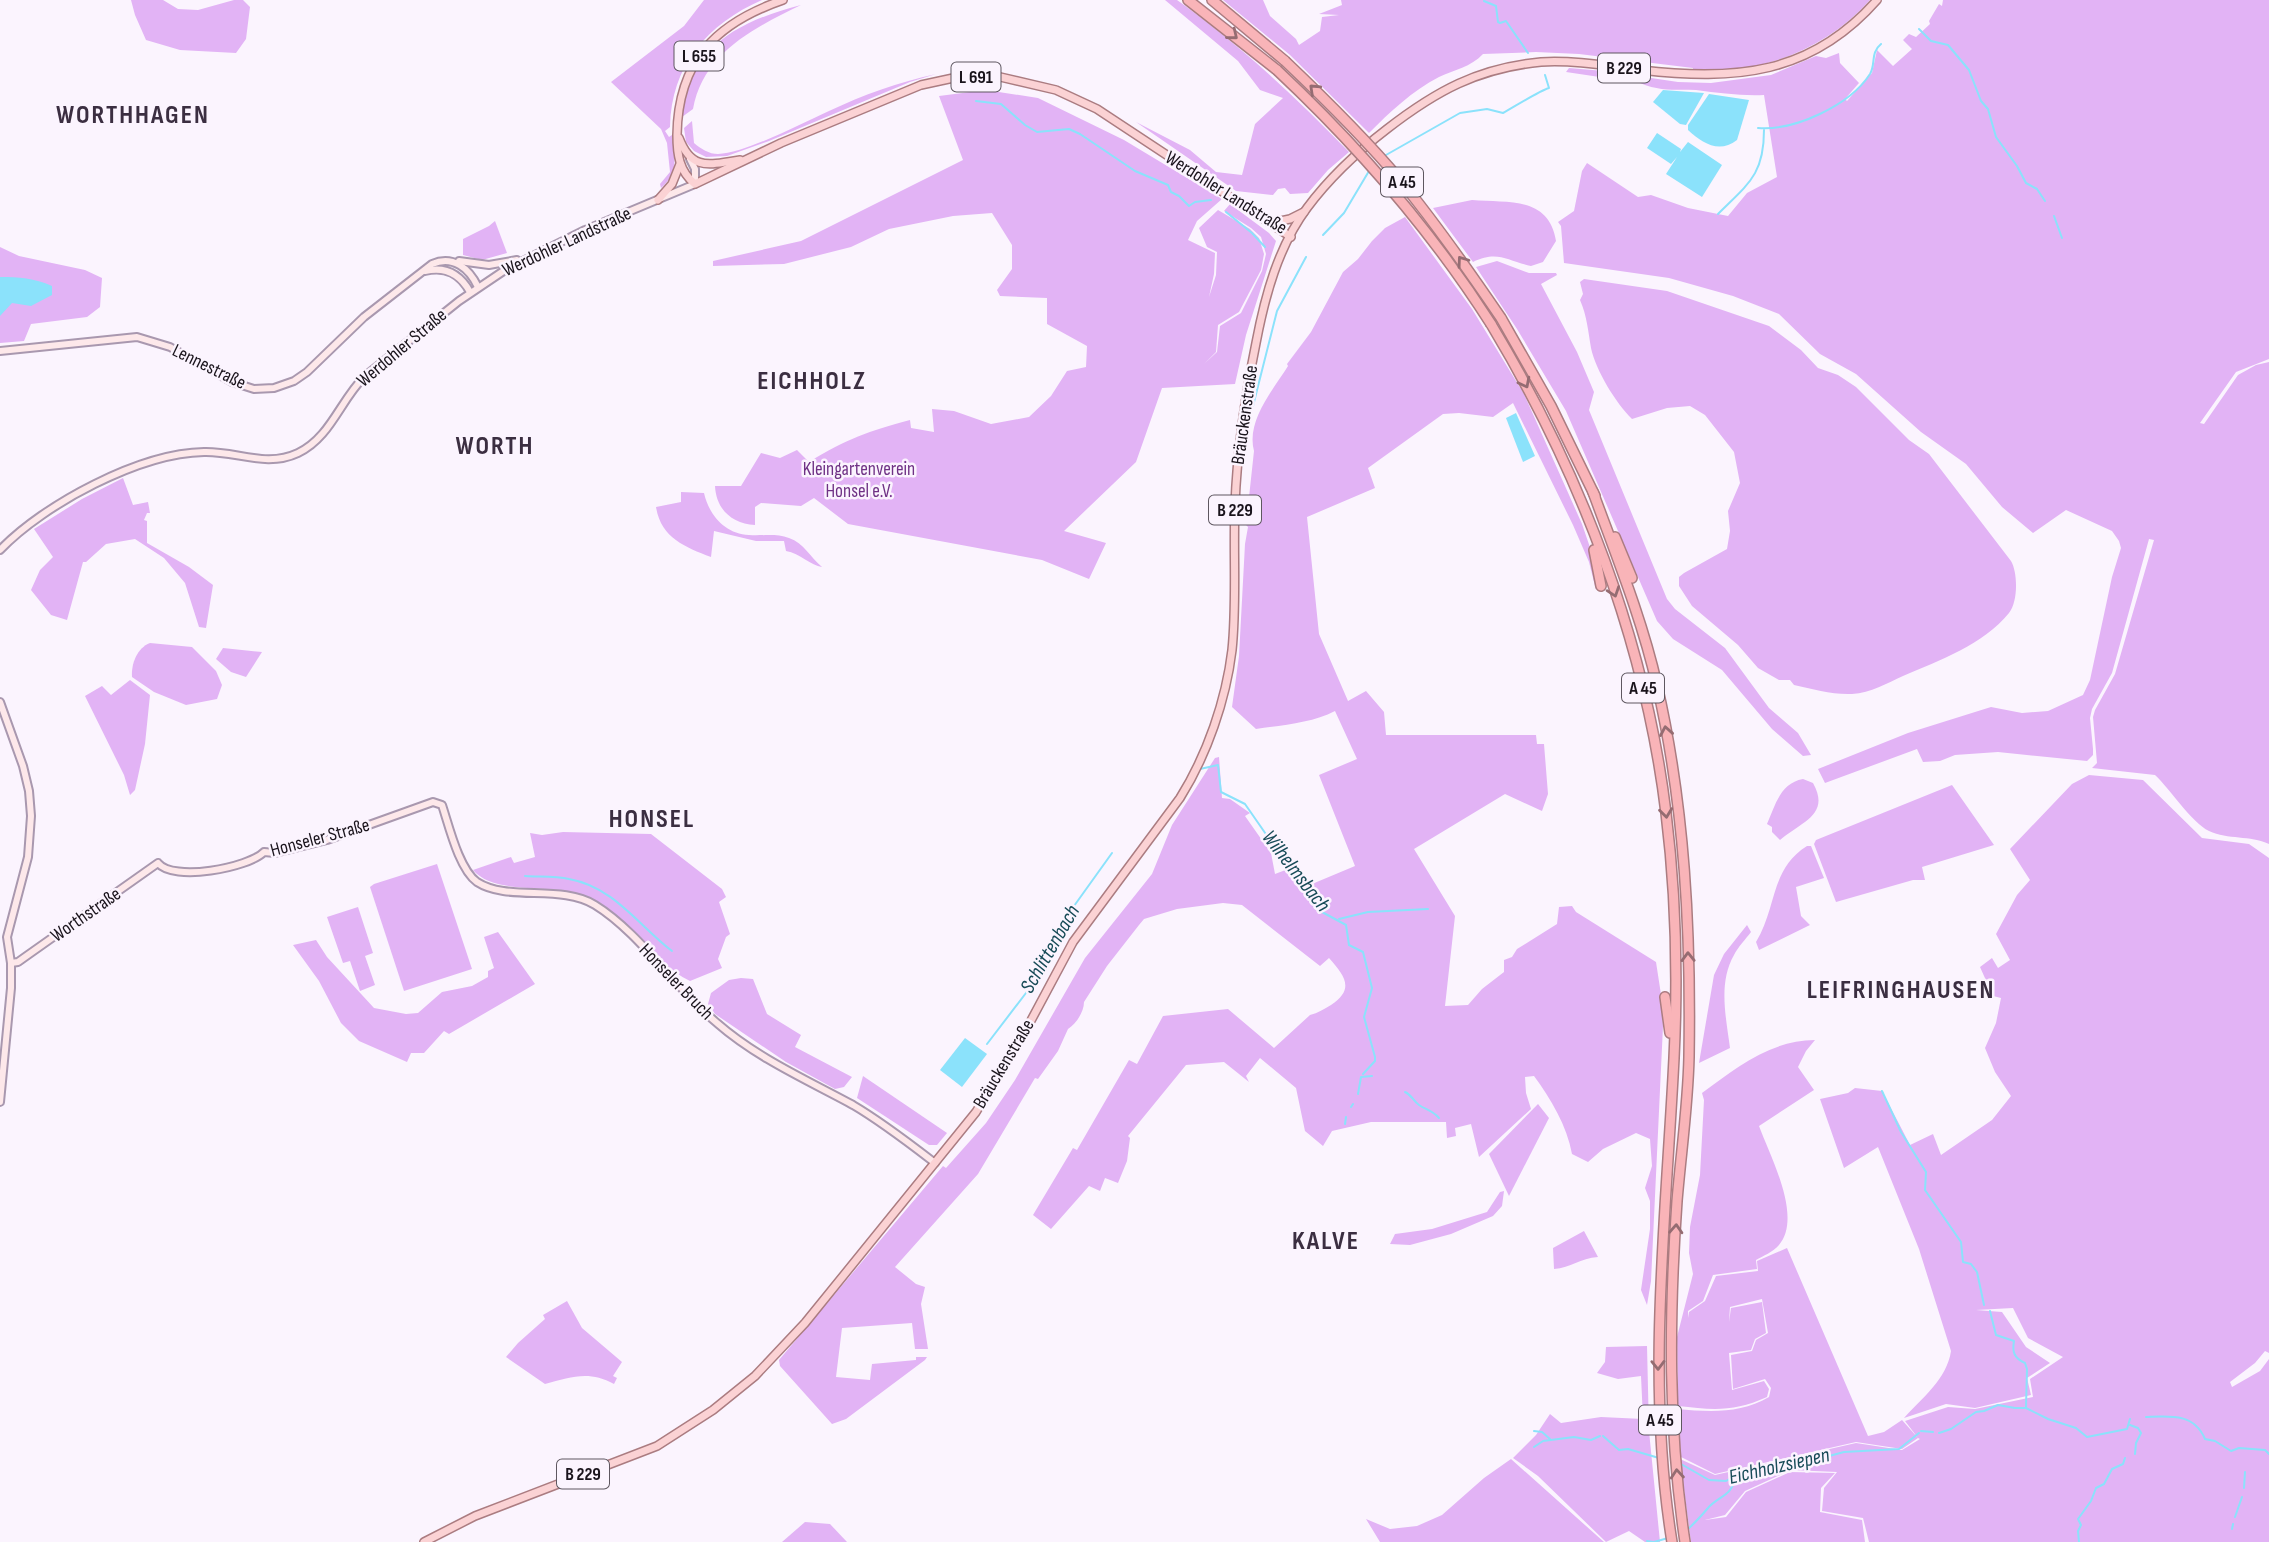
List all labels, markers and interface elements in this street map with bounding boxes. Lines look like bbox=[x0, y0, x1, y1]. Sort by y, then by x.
one-way arrow bbox=[1225, 26, 1237, 39]
road number: L 655 bbox=[674, 42, 724, 70]
road number: B 229 bbox=[1598, 54, 1650, 82]
road number: L 691 bbox=[951, 62, 1000, 92]
one-way arrow bbox=[1309, 85, 1322, 97]
district label: WORTHHAGEN bbox=[56, 100, 210, 131]
street label: Werdohler Landstraße bbox=[1161, 146, 1291, 240]
road number: A 45 bbox=[1381, 168, 1423, 196]
street label: Werdohler Landstraße bbox=[499, 202, 635, 282]
one-way arrow bbox=[1458, 256, 1471, 269]
street label: Werdohler Straße bbox=[352, 304, 452, 392]
street label: Lennestraße bbox=[168, 339, 250, 395]
street label: Bräuckenstraße bbox=[1227, 364, 1263, 466]
district label: EICHHOLZ bbox=[757, 366, 867, 397]
one-way arrow bbox=[1516, 376, 1530, 388]
district label: WORTH bbox=[456, 431, 534, 462]
park label: Kleingartenverein Honsel e.V. bbox=[803, 458, 915, 503]
road number: B 229 bbox=[1209, 496, 1261, 524]
one-way arrow bbox=[1606, 585, 1620, 597]
road number: A 45 bbox=[1622, 674, 1664, 702]
one-way arrow bbox=[1659, 725, 1674, 737]
district label: HONSEL bbox=[609, 804, 695, 835]
one-way arrow bbox=[1659, 807, 1674, 819]
street label: Honseler Straße bbox=[268, 814, 372, 862]
water label: Wilhelmsbach bbox=[1256, 825, 1336, 917]
street label: Worthstraße bbox=[47, 883, 125, 947]
water label: Schlittenbach bbox=[1015, 900, 1085, 997]
street label: Honseler Bruch bbox=[634, 939, 718, 1025]
one-way arrow bbox=[1681, 951, 1696, 962]
district label: LEIFRINGHAUSEN bbox=[1807, 975, 1995, 1006]
street label: Bräuckenstraße bbox=[968, 1015, 1040, 1113]
one-way arrow bbox=[1668, 1223, 1683, 1234]
district label: KALVE bbox=[1292, 1226, 1360, 1257]
one-way arrow bbox=[1650, 1360, 1666, 1371]
road number: A 45 bbox=[1639, 1406, 1681, 1434]
water label: Eichholzsiepen bbox=[1726, 1442, 1832, 1490]
road number: B 229 bbox=[557, 1460, 609, 1489]
one-way arrow bbox=[1670, 1468, 1685, 1479]

